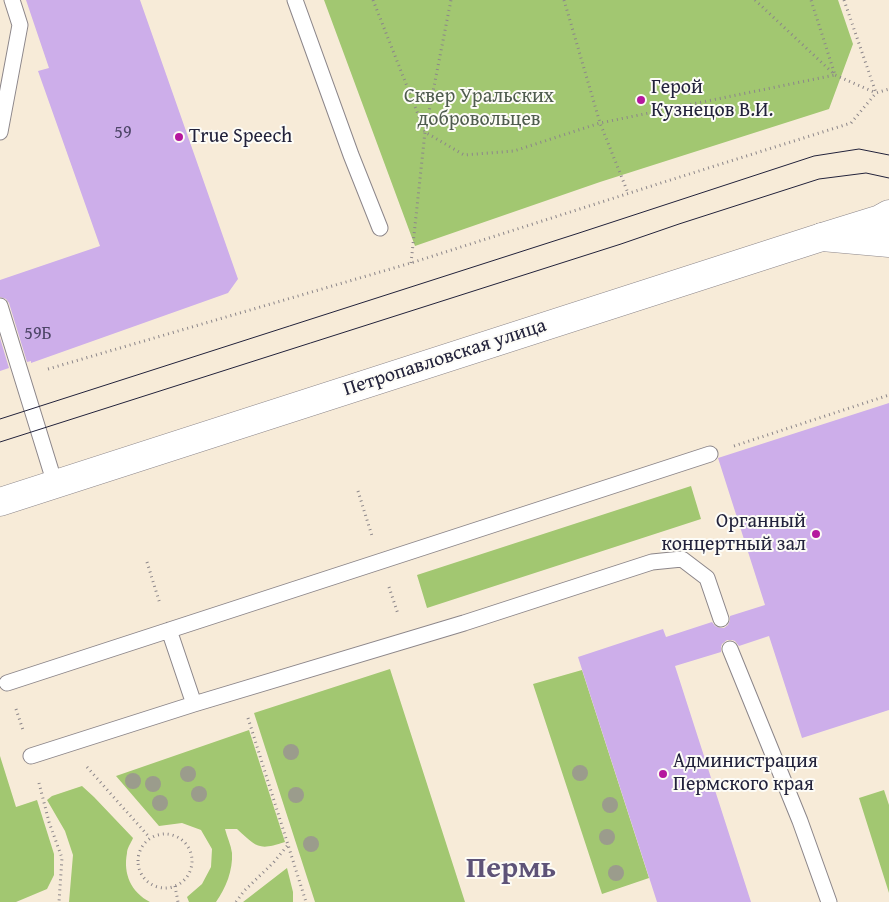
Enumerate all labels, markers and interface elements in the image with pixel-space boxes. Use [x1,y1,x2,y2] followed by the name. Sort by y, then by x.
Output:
[651,76,773,123] place label: Герой Кузнецов В.И.
[404,85,554,132] park label: Сквер Уральских добровольцев
[635,94,647,106] marker: Герой Кузнецов В.И.
[114,122,132,144] house number: 59
[189,125,292,149] place label: True Speech
[173,131,185,143] marker: True Speech
[341,314,549,402] street label: Петропавловская улица
[24,323,52,345] house number: 59Б
[661,510,806,557] place label: Органный концертный зал
[810,528,822,540] marker: Органный концертный зал
[673,750,818,797] place label: Администрация Пермского края
[657,768,669,780] marker: Администрация Пермского края
[466,851,556,887] district label: Пермь

